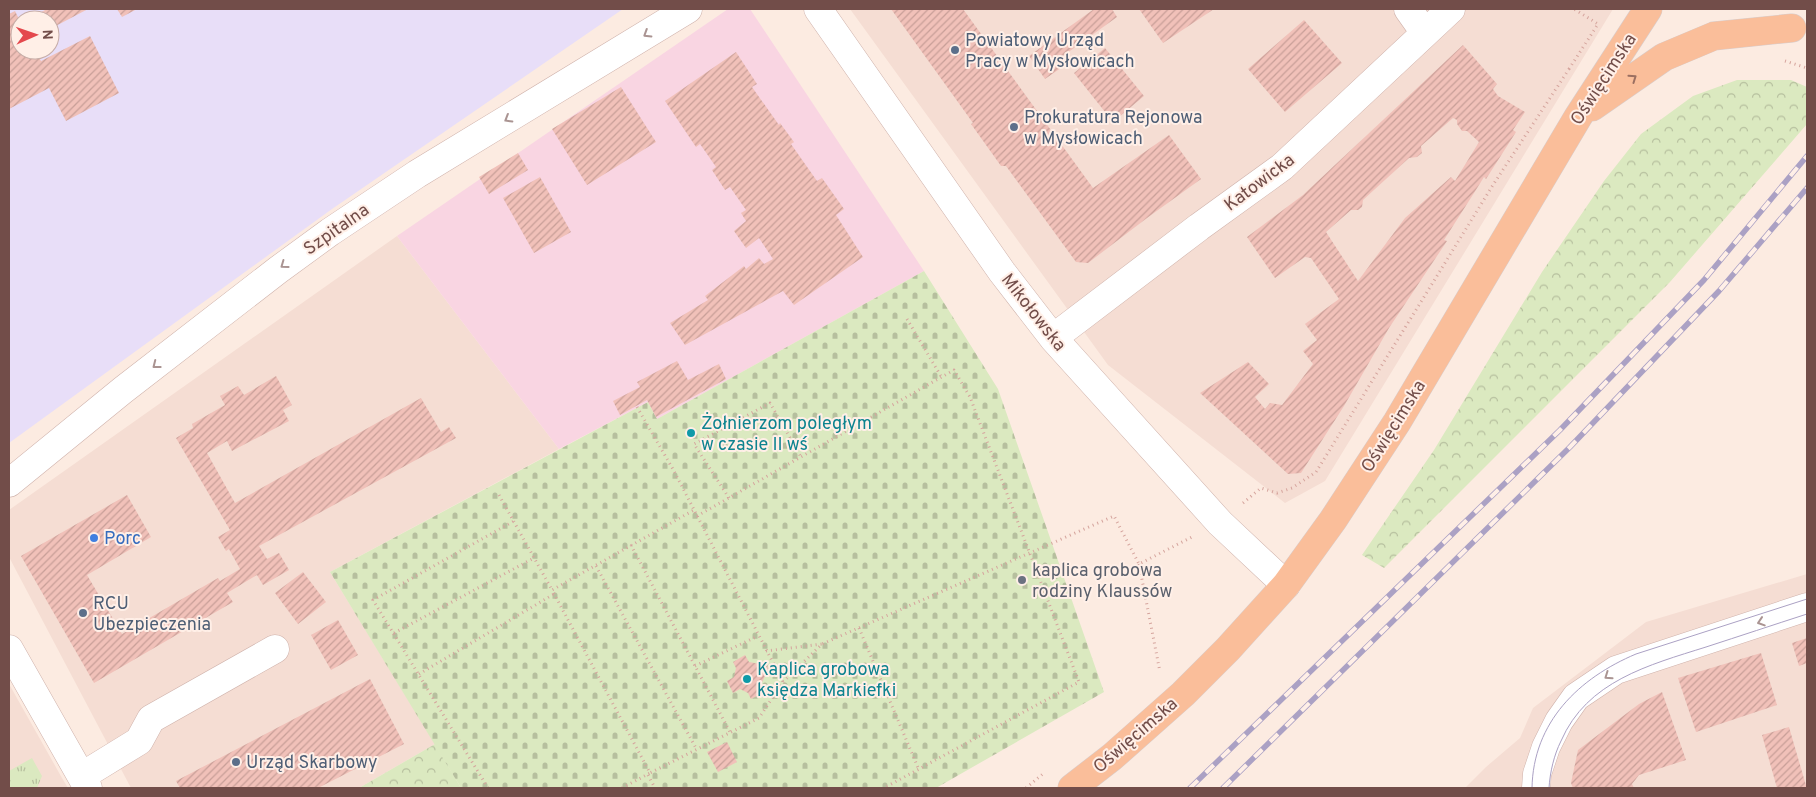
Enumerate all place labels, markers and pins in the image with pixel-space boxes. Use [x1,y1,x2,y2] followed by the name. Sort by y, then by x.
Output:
[965,30,1135,74] place label: Powiatowy Urząd Pracy w Mysłowicach
[949,44,961,56] marker: Powiatowy Urząd Pracy w Mysłowicach
[1024,107,1202,151] place label: Prokuratura Rejonowa w Mysłowicach
[1008,121,1020,133] marker: Prokuratura Rejonowa w Mysłowicach
[701,411,872,457] place label: Żołnierzom poległym w czasie II wś
[685,427,697,439] marker: Żołnierzom poległym w czasie II wś
[104,528,141,551] place label: Porc
[88,532,100,544] marker: Porc
[1032,560,1172,604] place label: kaplica grobowa rodziny Klaussów
[1016,574,1028,586] marker: kaplica grobowa rodziny Klaussów
[93,593,211,637] place label: RCU Ubezpieczenia
[77,607,89,619] marker: RCU Ubezpieczenia
[757,659,896,703] place label: Kaplica grobowa księdza Markiefki
[741,673,753,685] marker: Kaplica grobowa księdza Markiefki
[246,752,378,775] place label: Urząd Skarbowy
[230,756,242,768] marker: Urząd Skarbowy

